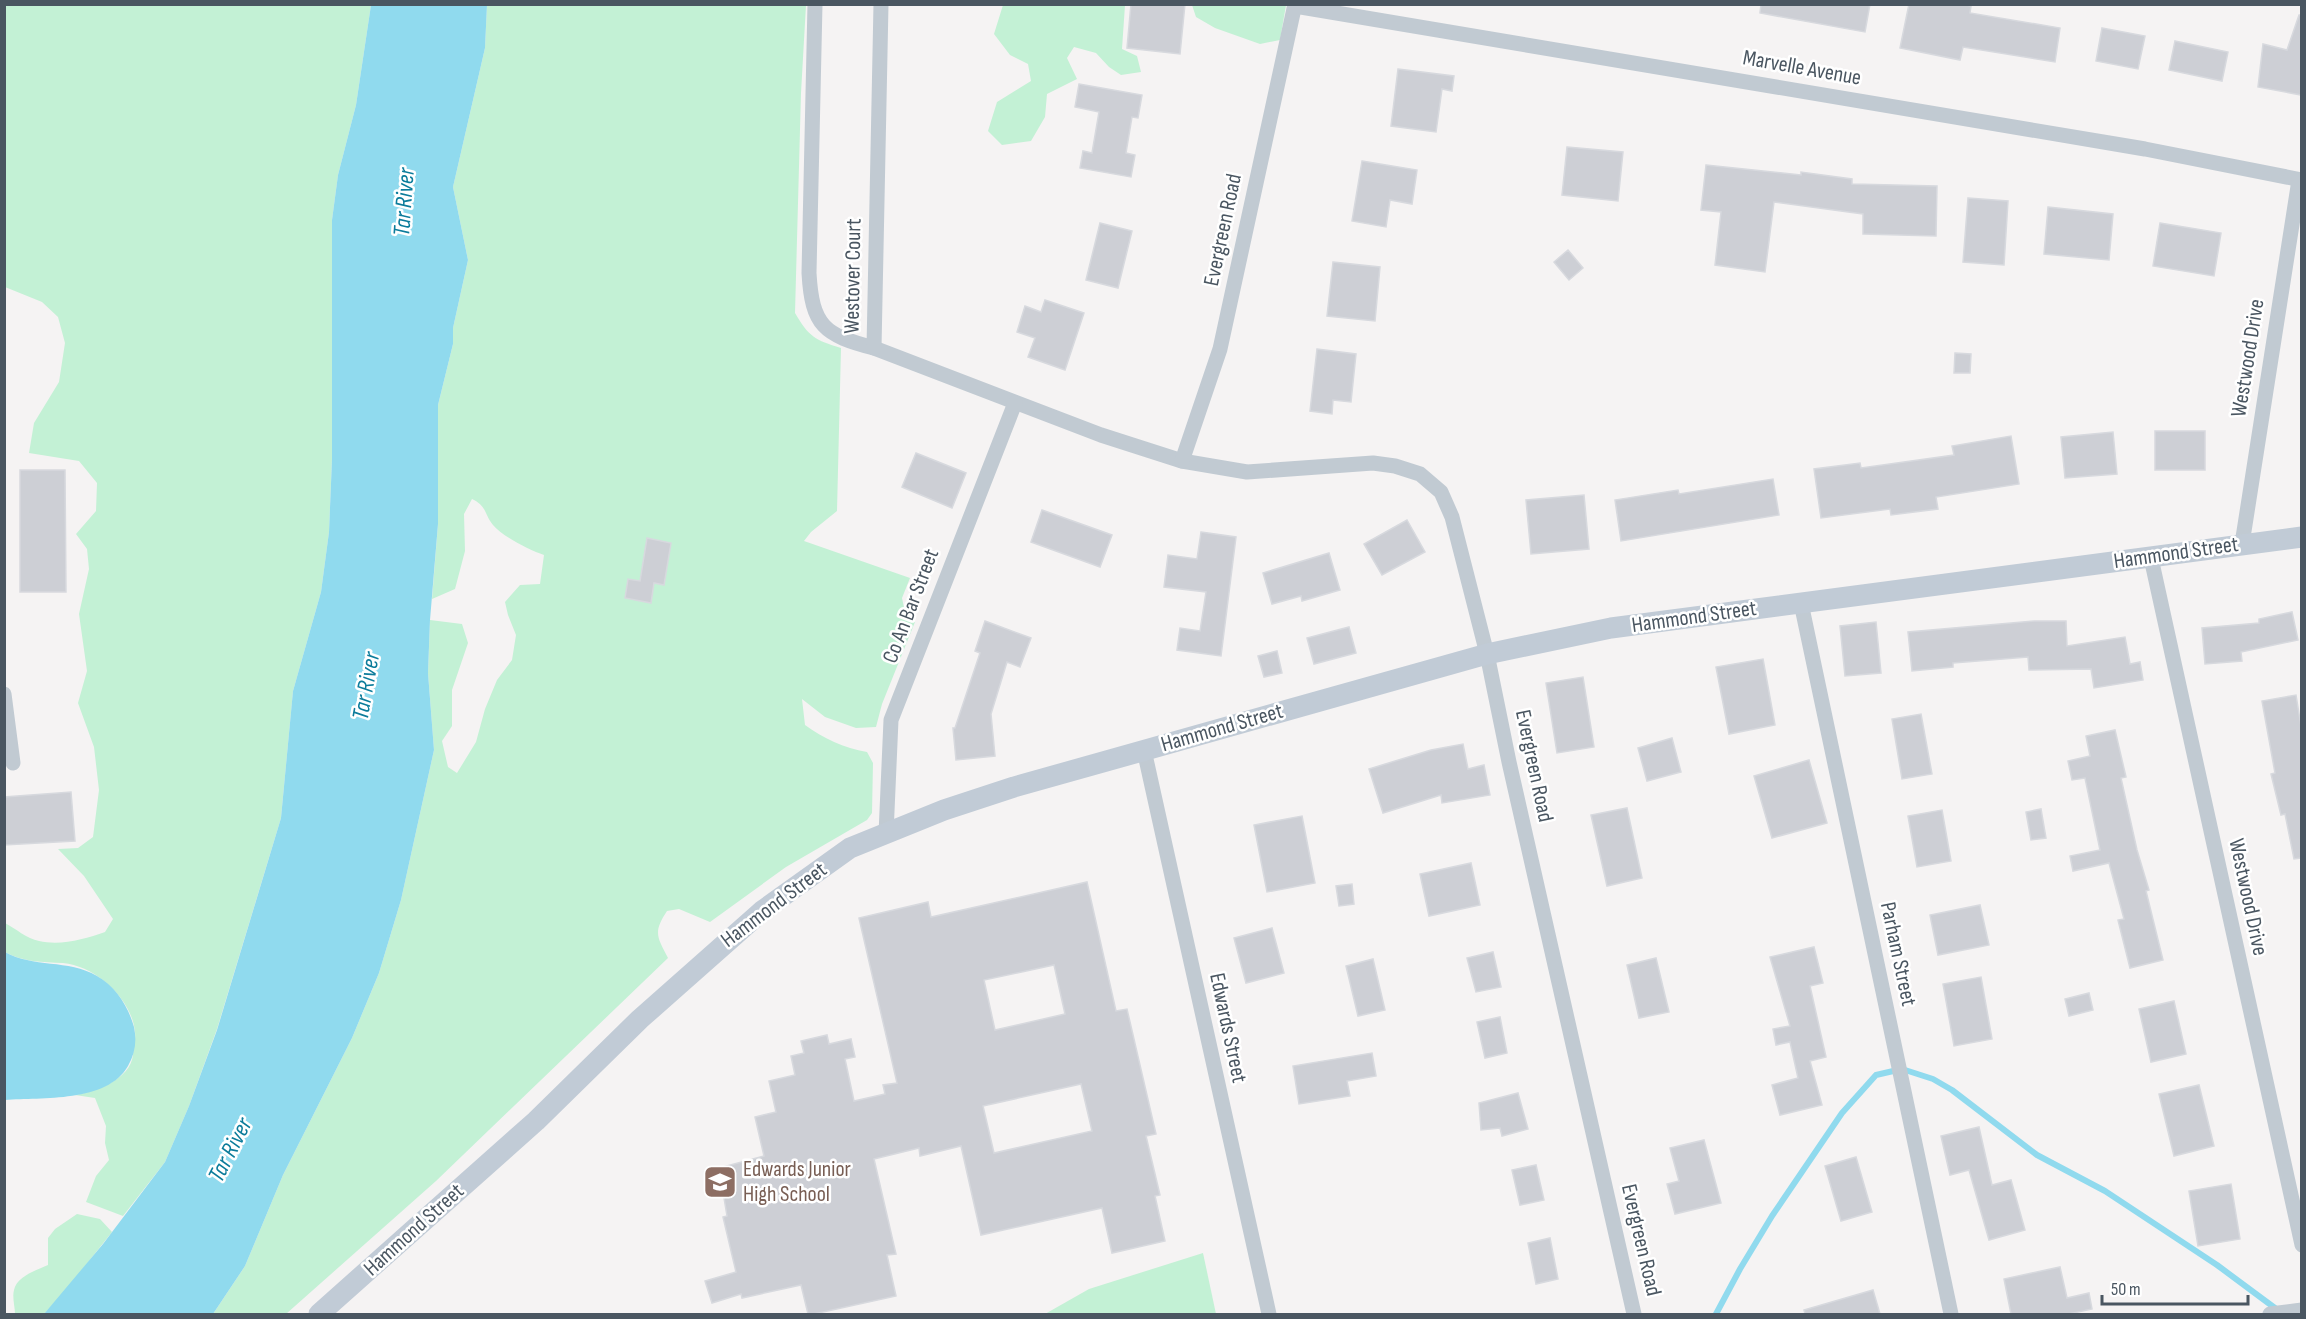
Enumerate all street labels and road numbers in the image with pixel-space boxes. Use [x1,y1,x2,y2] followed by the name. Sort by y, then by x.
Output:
[1741,44,1863,92] street label: Marvelle Avenue
[1198,171,1248,289] street label: Evergreen Road
[838,218,868,334] street label: Westover Court
[2225,297,2271,419] street label: Westwood Drive
[2112,531,2240,575] street label: Hammond Street
[877,545,945,667] street label: Co An Bar Street
[1630,595,1758,639] street label: Hammond Street
[1158,698,1286,758] street label: Hammond Street
[1509,707,1559,825] street label: Evergreen Road
[2222,836,2274,958] street label: Westwood Drive
[716,856,832,954] street label: Hammond Street
[1874,899,1922,1009] street label: Parham Street
[1203,971,1253,1086] street label: Edwards Street
[358,1178,470,1282] street label: Hammond Street
[1615,1181,1667,1299] street label: Evergreen Road

